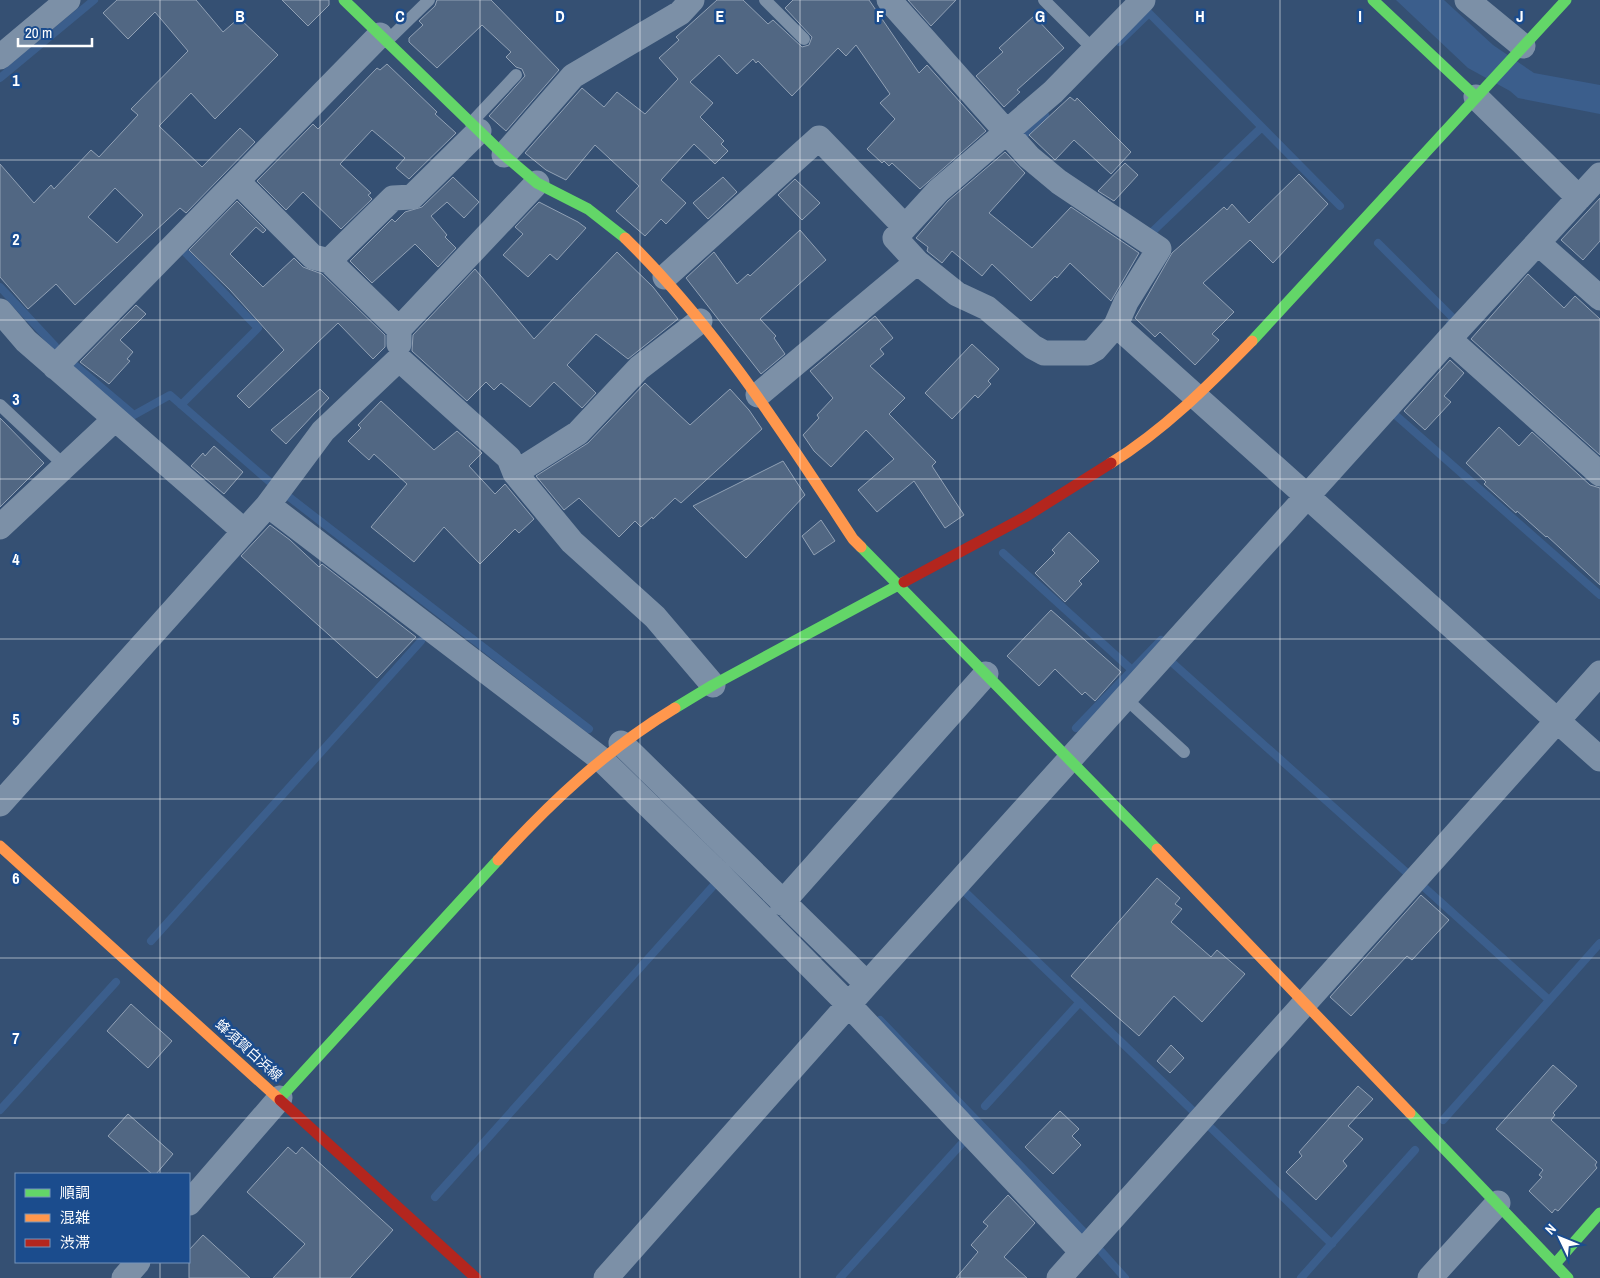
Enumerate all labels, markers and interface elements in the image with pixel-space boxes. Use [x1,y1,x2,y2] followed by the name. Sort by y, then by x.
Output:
[235,5,245,27] text: B
[395,5,405,27] text: C
[555,5,565,27] text: D
[716,5,725,27] text: E
[876,5,884,27] text: F
[1035,5,1045,27] text: G
[1195,5,1205,27] text: H
[1358,5,1362,27] text: I
[1516,5,1524,27] text: J
[18,15,91,47] scale bar
[25,22,52,43] text: 20 m
[12,69,20,91] text: 1
[12,228,20,250] text: 2
[12,388,20,410] text: 3
[12,548,20,570] text: 4
[12,708,20,730] text: 5
[12,867,20,889] text: 6
[212,1015,286,1085] street label: 蜂須賀白浜線
[12,1027,20,1049] text: 7
[15,1173,190,1263] legend
[60,1182,90,1203] text: 順調
[60,1207,90,1228] text: 混雑
[1535,1213,1585,1263] north arrow
[1541,1220,1560,1238] text: N
[60,1232,90,1253] text: 渋滞

